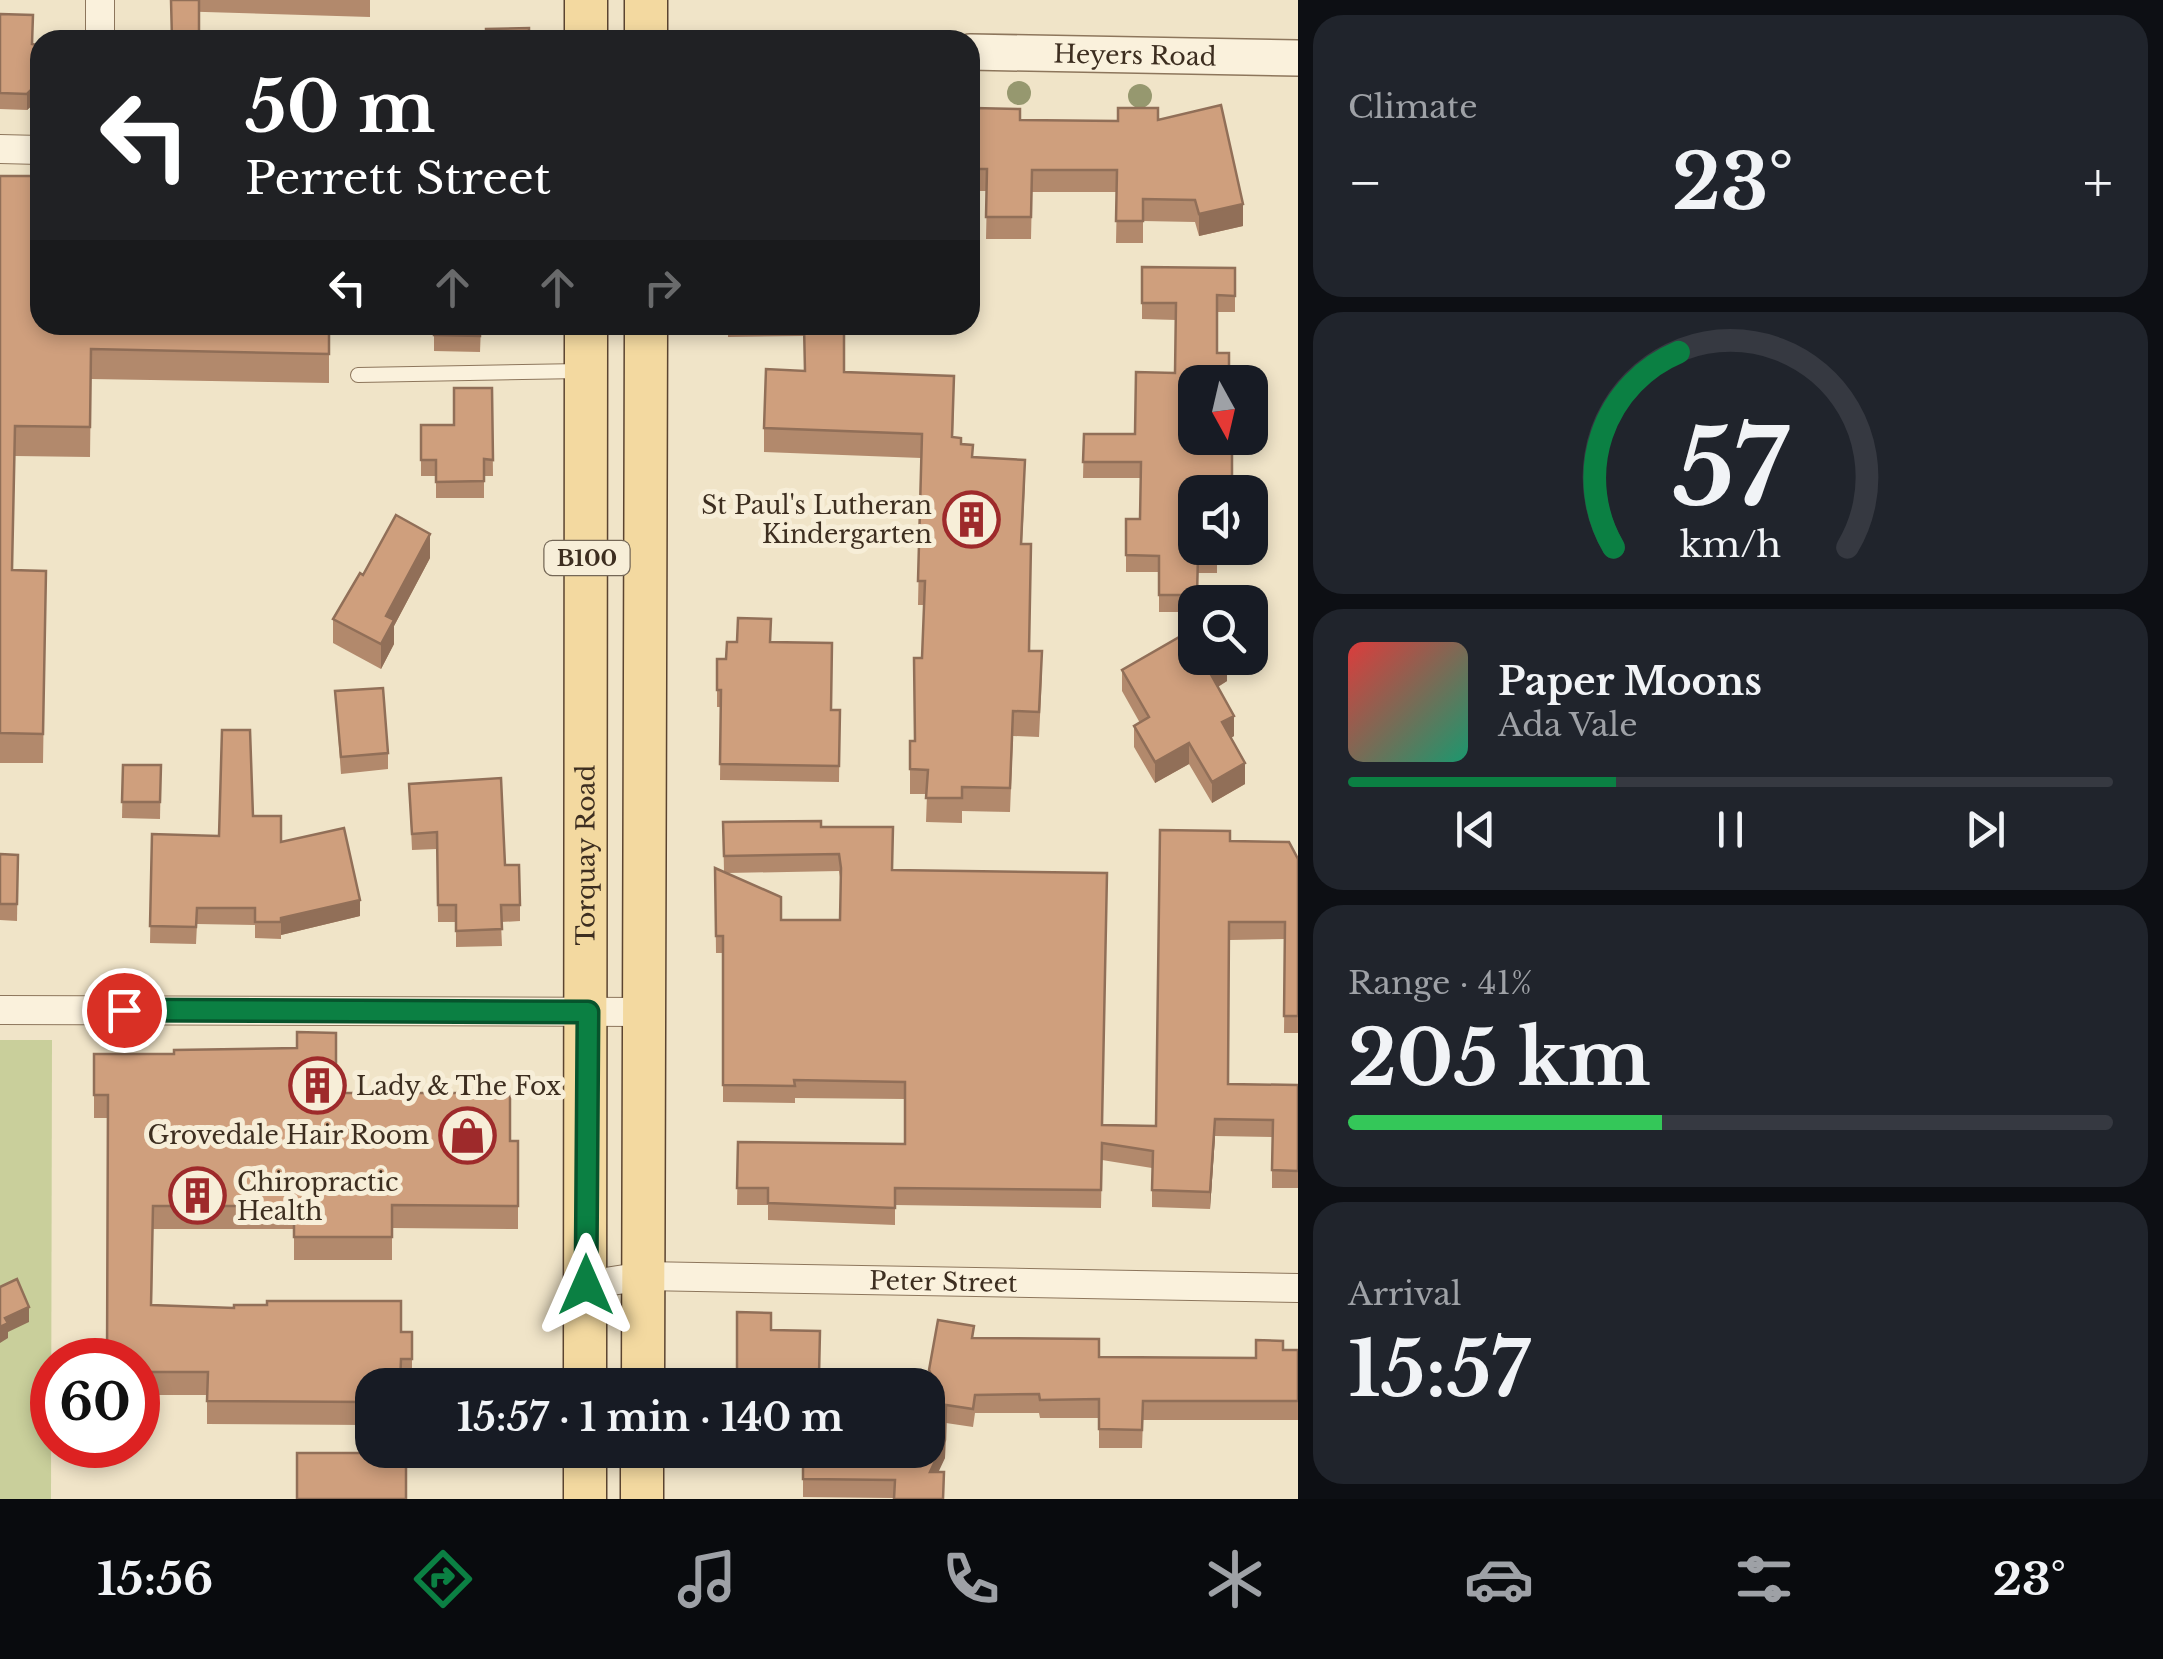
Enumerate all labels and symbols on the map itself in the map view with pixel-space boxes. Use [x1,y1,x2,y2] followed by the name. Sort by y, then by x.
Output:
[1053,39,1217,73] street label: Heyers Road
[1178,365,1268,455] north arrow
[941,489,1001,549] building icon: St Paul's Lutheran Kindergarten
[701,490,932,550] place label: St Paul's Lutheran Kindergarten
[544,541,630,575] road number: B100
[570,764,602,945] street label: Torquay Road
[82,968,167,1053] pin
[287,1056,347,1116] building icon: Lady & The Fox
[356,1071,561,1102] place label: Lady & The Fox
[438,1105,498,1165] shop icon: Grovedale Hair Room
[147,1120,429,1151] place label: Grovedale Hair Room
[168,1166,228,1226] building icon: Chiropractic Health
[237,1167,398,1227] place label: Chiropractic Health
[534,1233,638,1337] position arrow
[869,1265,1018,1299] street label: Peter Street
[30,1338,160,1468] speed limit sign: 60

